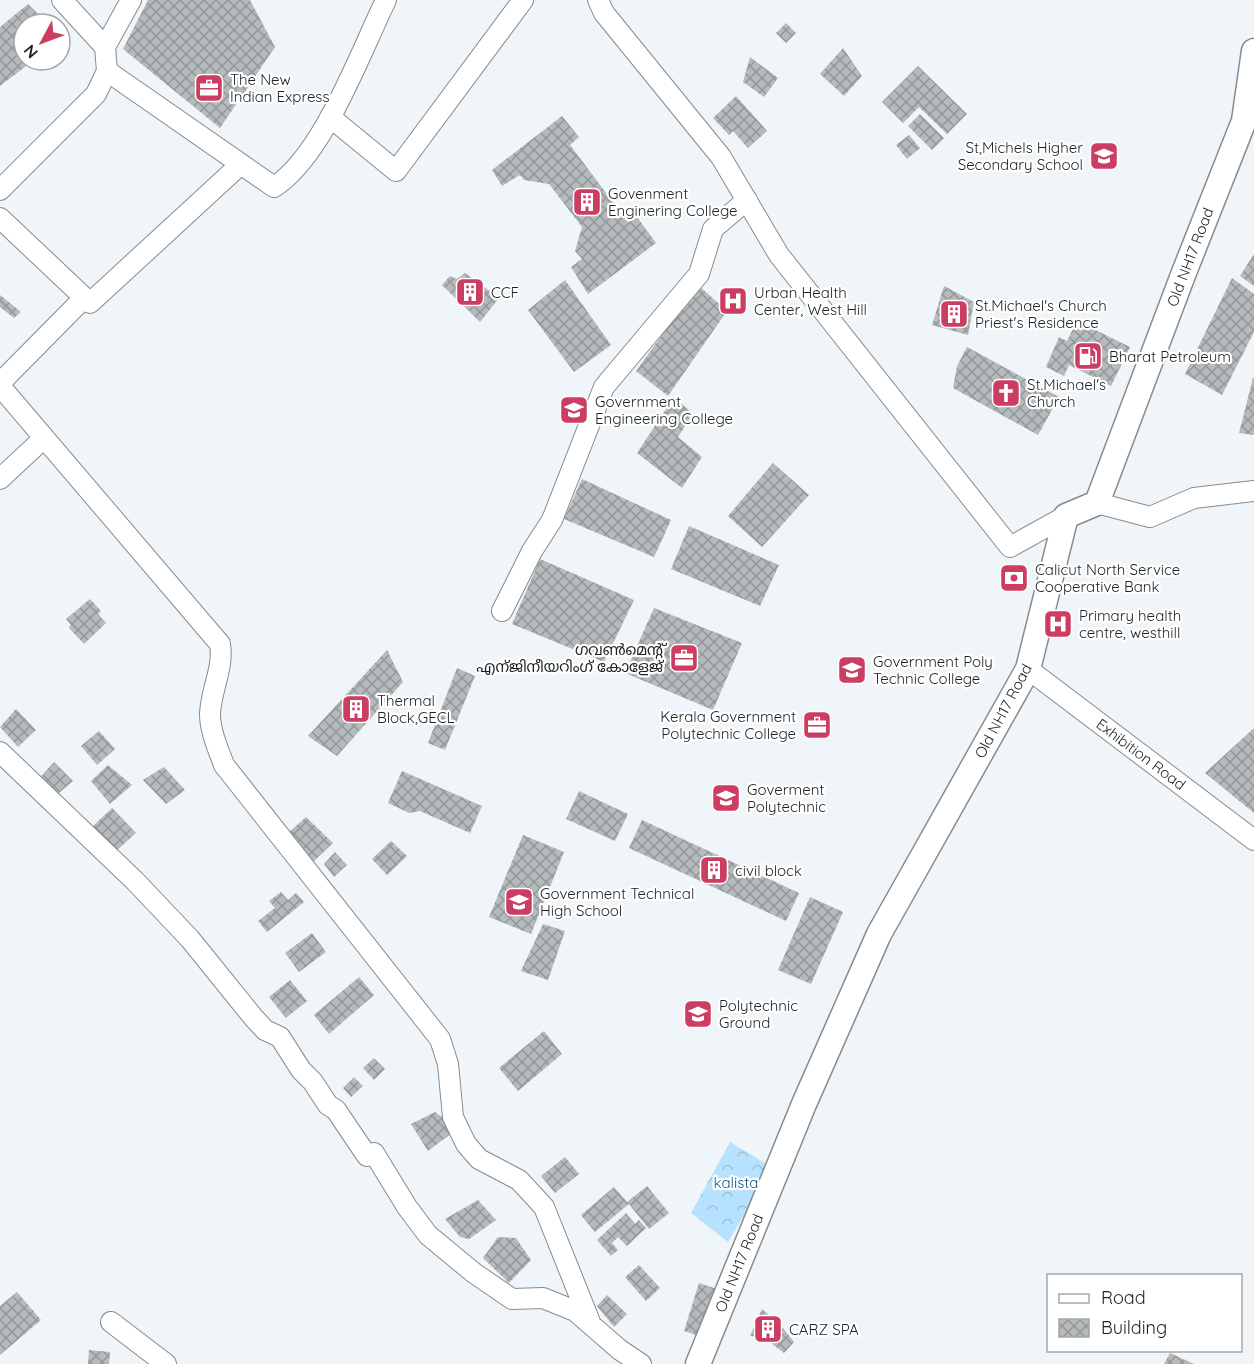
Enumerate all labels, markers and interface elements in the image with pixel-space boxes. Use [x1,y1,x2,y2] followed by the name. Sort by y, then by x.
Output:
[12,12,72,72] north arrow
[19,41,42,63] text: N
[230,70,329,106] place label: The New Indian Express
[193,72,225,104] office icon: The New Indian Express
[958,138,1083,174] place label: St,Michels Higher Secondary School
[1088,140,1120,172] school or university icon: St,Michels Higher Secondary School
[608,184,738,220] place label: Govenment Enginering College
[571,186,603,218] building icon: Govenment Enginering College
[1162,205,1218,309] street label: Old NH17 Road
[454,276,486,308] building icon: CCF
[491,283,519,302] place label: CCF
[754,283,867,319] place label: Urban Health Center, West Hill
[717,285,749,317] hospital icon: Urban Health Center, West Hill
[975,296,1107,332] place label: St.Michael's Church Priest's Residence
[938,298,970,330] building icon: St.Michael's Church Priest's Residence
[1072,340,1104,372] fuel station icon: Bharat Petroleum
[1109,347,1231,366] place label: Bharat Petroleum
[1027,375,1106,411] place label: St.Michael's Church
[990,377,1022,409] church icon: St.Michael's Church
[595,392,733,428] place label: Government Engineering College
[558,394,590,426] school or university icon: Government Engineering College
[1035,560,1180,596] place label: Calicut North Service Cooperative Bank
[998,562,1030,594] bank icon: Calicut North Service Cooperative Bank
[1079,606,1181,642] place label: Primary health centre, westhill
[1042,608,1074,640] hospital icon: Primary health centre, westhill
[476,640,668,676] place label: ഗവൺമെന്റ് എന്ജിനീയറിംഗ് കോളേജ്
[668,642,700,674] office icon: ഗവൺമെന്റ് എന്ജിനീയറിംഗ് കോളേജ്
[873,652,993,688] place label: Government Poly Technic College
[836,654,868,686] school or university icon: Government Poly Technic College
[970,661,1036,761] street label: Old NH17 Road
[377,691,455,727] place label: Thermal Block,GECL
[340,693,372,725] building icon: Thermal Block,GECL
[660,707,796,743] place label: Kerala Government Polytechnic College
[801,709,833,741] office icon: Kerala Government Polytechnic College
[1092,714,1190,794] street label: Exhibition Road
[747,780,826,816] place label: Goverment Polytechnic
[710,782,742,814] school or university icon: Goverment Polytechnic
[698,854,730,886] building icon: civil block
[735,861,802,880] place label: civil block
[540,884,694,920] place label: Government Technical High School
[503,886,535,918] school or university icon: Government Technical High School
[719,996,798,1032] place label: Polytechnic Ground
[682,998,714,1030] school or university icon: Polytechnic Ground
[714,1173,758,1192] park label: kalista
[711,1211,767,1315] street label: Old NH17 Road
[1047,1274,1242,1352] legend
[1101,1286,1146,1309] text: Road
[752,1313,784,1345] building icon: CARZ SPA
[1101,1316,1167,1339] text: Building
[789,1320,859,1339] place label: CARZ SPA

